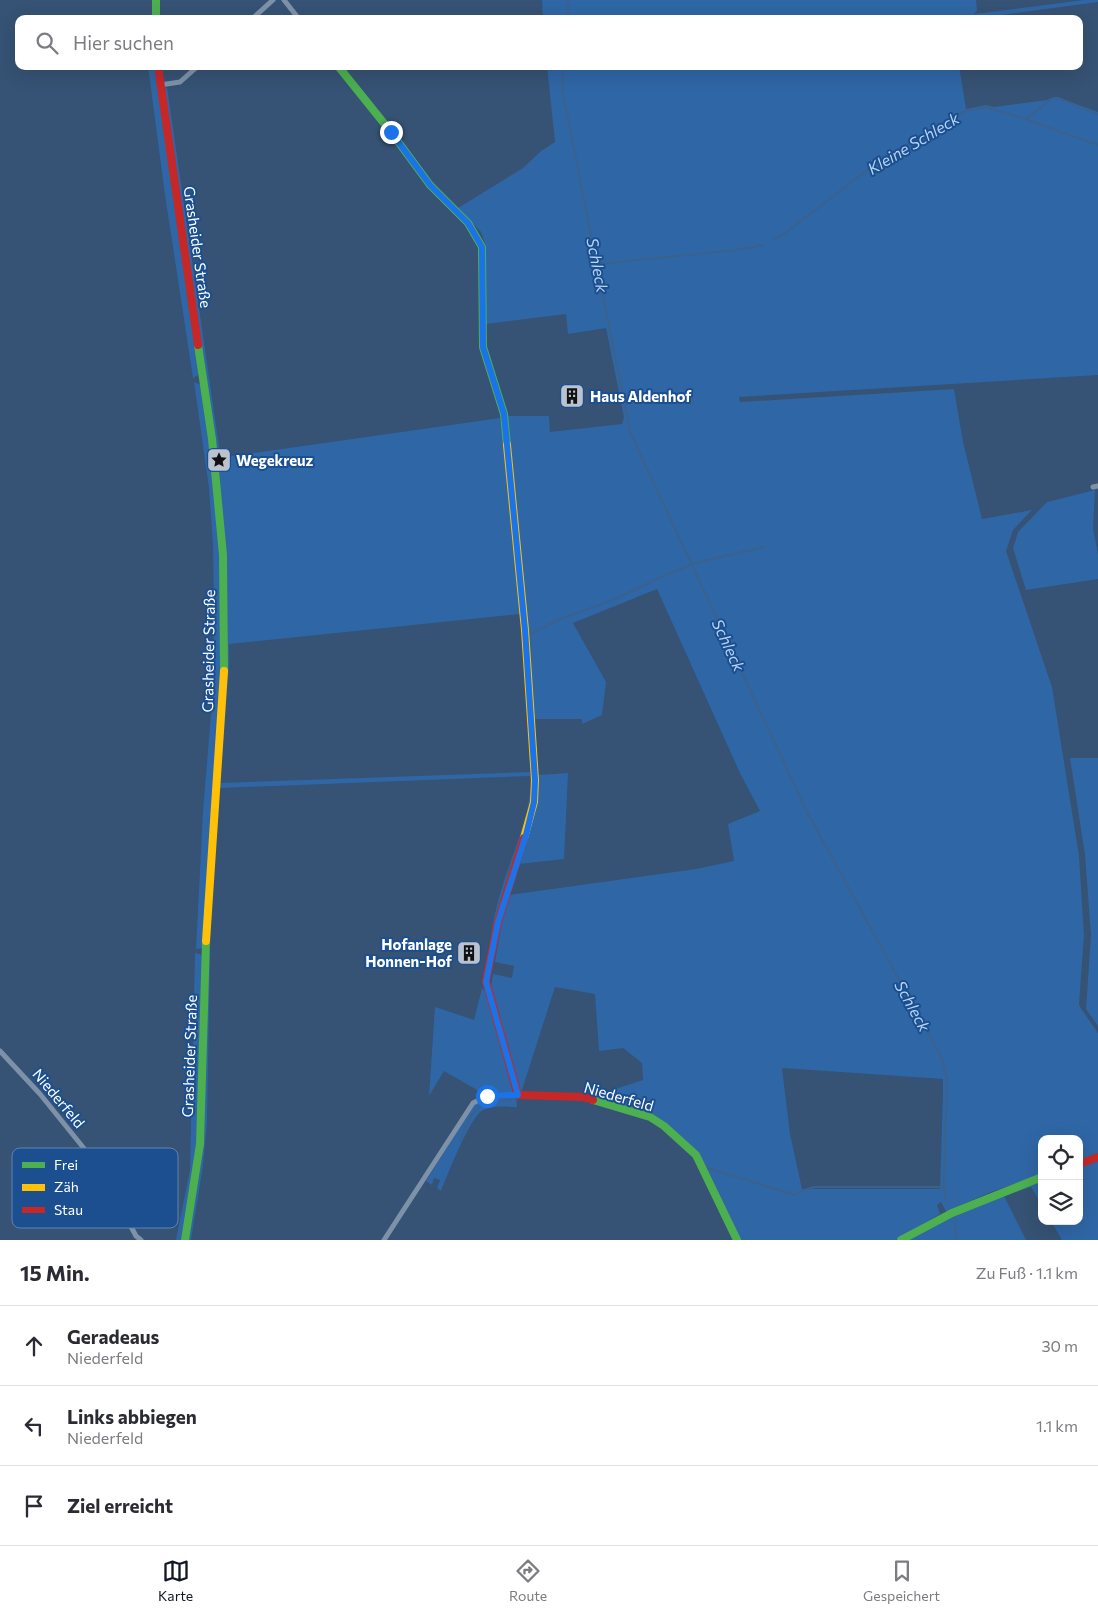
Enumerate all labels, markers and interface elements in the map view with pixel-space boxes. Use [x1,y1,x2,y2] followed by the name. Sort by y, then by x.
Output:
[15,15,1083,70] search box
[33,29,61,57] icon: search
[73,31,174,54] text: Hier suchen
[864,108,963,178] water label: Kleine Schleck
[380,121,403,144] route end
[181,185,215,309] street label: Grasheider Straße
[583,236,613,294] water label: Schleck
[559,383,585,409] building icon: Haus Aldenhof
[590,387,692,405] place label: Haus Aldenhof
[206,447,232,473] place icon: Wegekreuz
[236,451,314,469] place label: Wegekreuz
[198,589,218,713] street label: Grasheider Straße
[709,616,749,674] water label: Schleck
[365,935,453,970] place label: Hofanlage Honnen-Hof
[456,940,482,966] building icon: Hofanlage Honnen-Hof
[891,977,935,1035] water label: Schleck
[178,994,200,1118] street label: Grasheider Straße
[29,1065,89,1131] street label: Niederfeld
[582,1077,656,1115] street label: Niederfeld
[476,1085,499,1108] route start
[1038,1135,1083,1225] map controls
[1038,1135,1083,1180] button: locate
[12,1148,178,1228] legend
[54,1156,78,1173] text: Frei
[54,1178,79,1195] text: Zäh
[1038,1180,1083,1225] button: layers
[54,1201,83,1218] text: Stau
[20,1260,90,1285] text: 15 Min.
[976,1263,1078,1282] text: Zu Fuß · 1.1 km
[67,1325,159,1348] text: Geradeaus
[20,1332,48,1360] icon: ahead
[1041,1336,1078,1355] text: 30 m
[67,1348,143,1367] text: Niederfeld
[67,1405,197,1428] text: Links abbiegen
[20,1412,48,1440] icon: left
[1036,1416,1078,1435] text: 1.1 km
[67,1428,143,1447] text: Niederfeld
[20,1492,48,1520] icon: arrive
[67,1494,173,1517] text: Ziel erreicht
[158,1557,193,1604] tab: Karte
[509,1557,547,1604] tab: Route
[863,1557,940,1604] tab: Gespeichert

